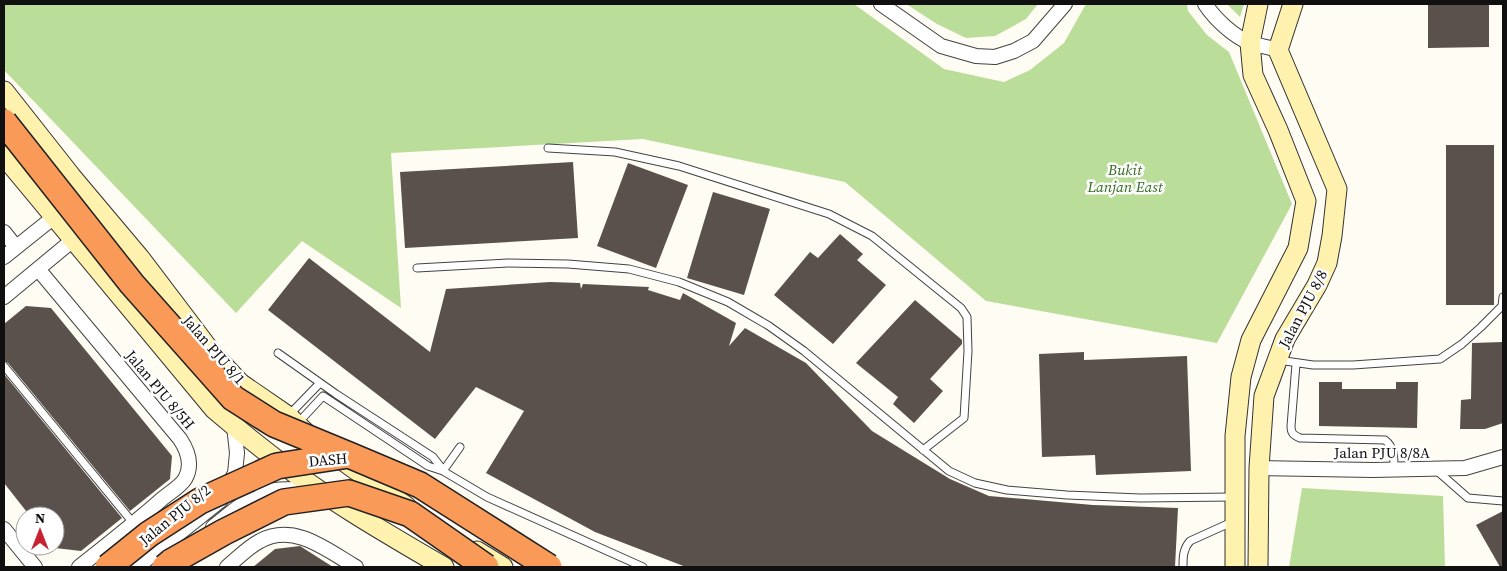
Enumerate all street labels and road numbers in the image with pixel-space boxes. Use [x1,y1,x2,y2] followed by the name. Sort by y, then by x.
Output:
[1273,266,1332,353] street label: Jalan PJU 8/8
[178,310,251,389] street label: Jalan PJU 8/1
[120,345,200,434] street label: Jalan PJU 8/5H
[1333,442,1430,463] street label: Jalan PJU 8/8A
[308,447,349,472] street label: DASH
[134,479,215,550] street label: Jalan PJU 8/2

